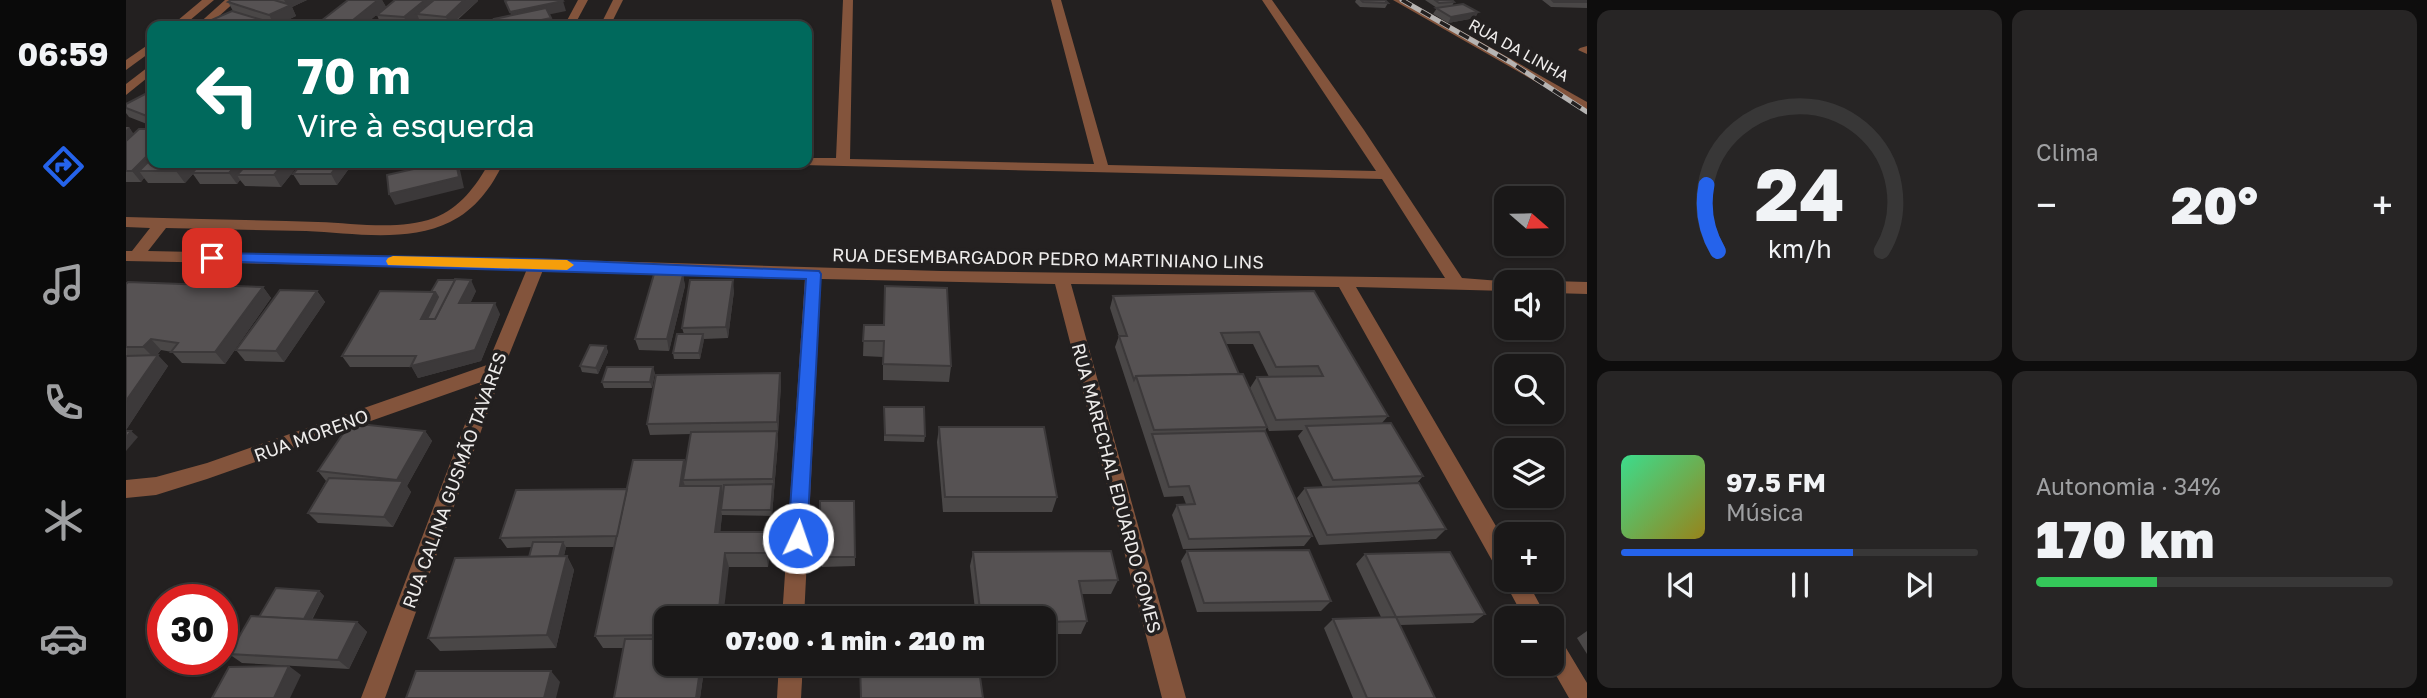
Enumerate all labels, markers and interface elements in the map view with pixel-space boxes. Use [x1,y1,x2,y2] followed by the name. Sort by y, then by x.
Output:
[1465,14,1573,86] street label: RUA DA LINHA
[17,35,109,73] text: 06:59
[297,46,411,105] text: 70 m
[182,49,273,140] icon: left
[297,106,535,144] text: Vire à esquerda
[2036,138,2099,166] text: Clima
[39,142,88,191] icon: directions
[1755,151,1844,238] text: 24
[2171,173,2258,235] text: 20°
[2036,182,2057,227] text: −
[2372,182,2393,227] text: +
[1494,186,1564,256] north arrow
[1494,186,1564,676] map controls
[182,228,242,288] pin
[1768,233,1831,264] text: km/h
[193,239,231,277] icon: arrive
[832,243,1264,273] street label: RUA DESEMBARGADOR PEDRO MARTINIANO LINS
[39,260,88,309] icon: music
[1494,270,1564,340] button: sound
[1068,340,1166,636] street label: RUA MARECHAL EDUARDO GOMES
[397,349,511,611] street label: RUA CALINA GUSMÃO TAVARES
[1494,354,1564,424] button: search
[39,378,88,427] icon: phone
[251,404,371,466] street label: RUA MORENO
[1494,438,1564,508] button: layers
[1726,467,1826,498] text: 97.5 FM
[2036,472,2221,500] text: Autonomia · 34%
[39,496,88,545] icon: climate
[1726,498,1804,526] text: Música
[761,501,835,575] position arrow
[2036,507,2215,569] text: 170 km
[1494,522,1564,592] button: +
[1662,566,1700,604] icon: previous
[1781,566,1819,604] icon: pause
[1900,566,1938,604] icon: next
[147,584,238,675] speed limit sign: 30
[1494,606,1564,676] button: −
[39,614,88,663] icon: car
[725,625,985,656] text: 07:00 · 1 min · 210 m

